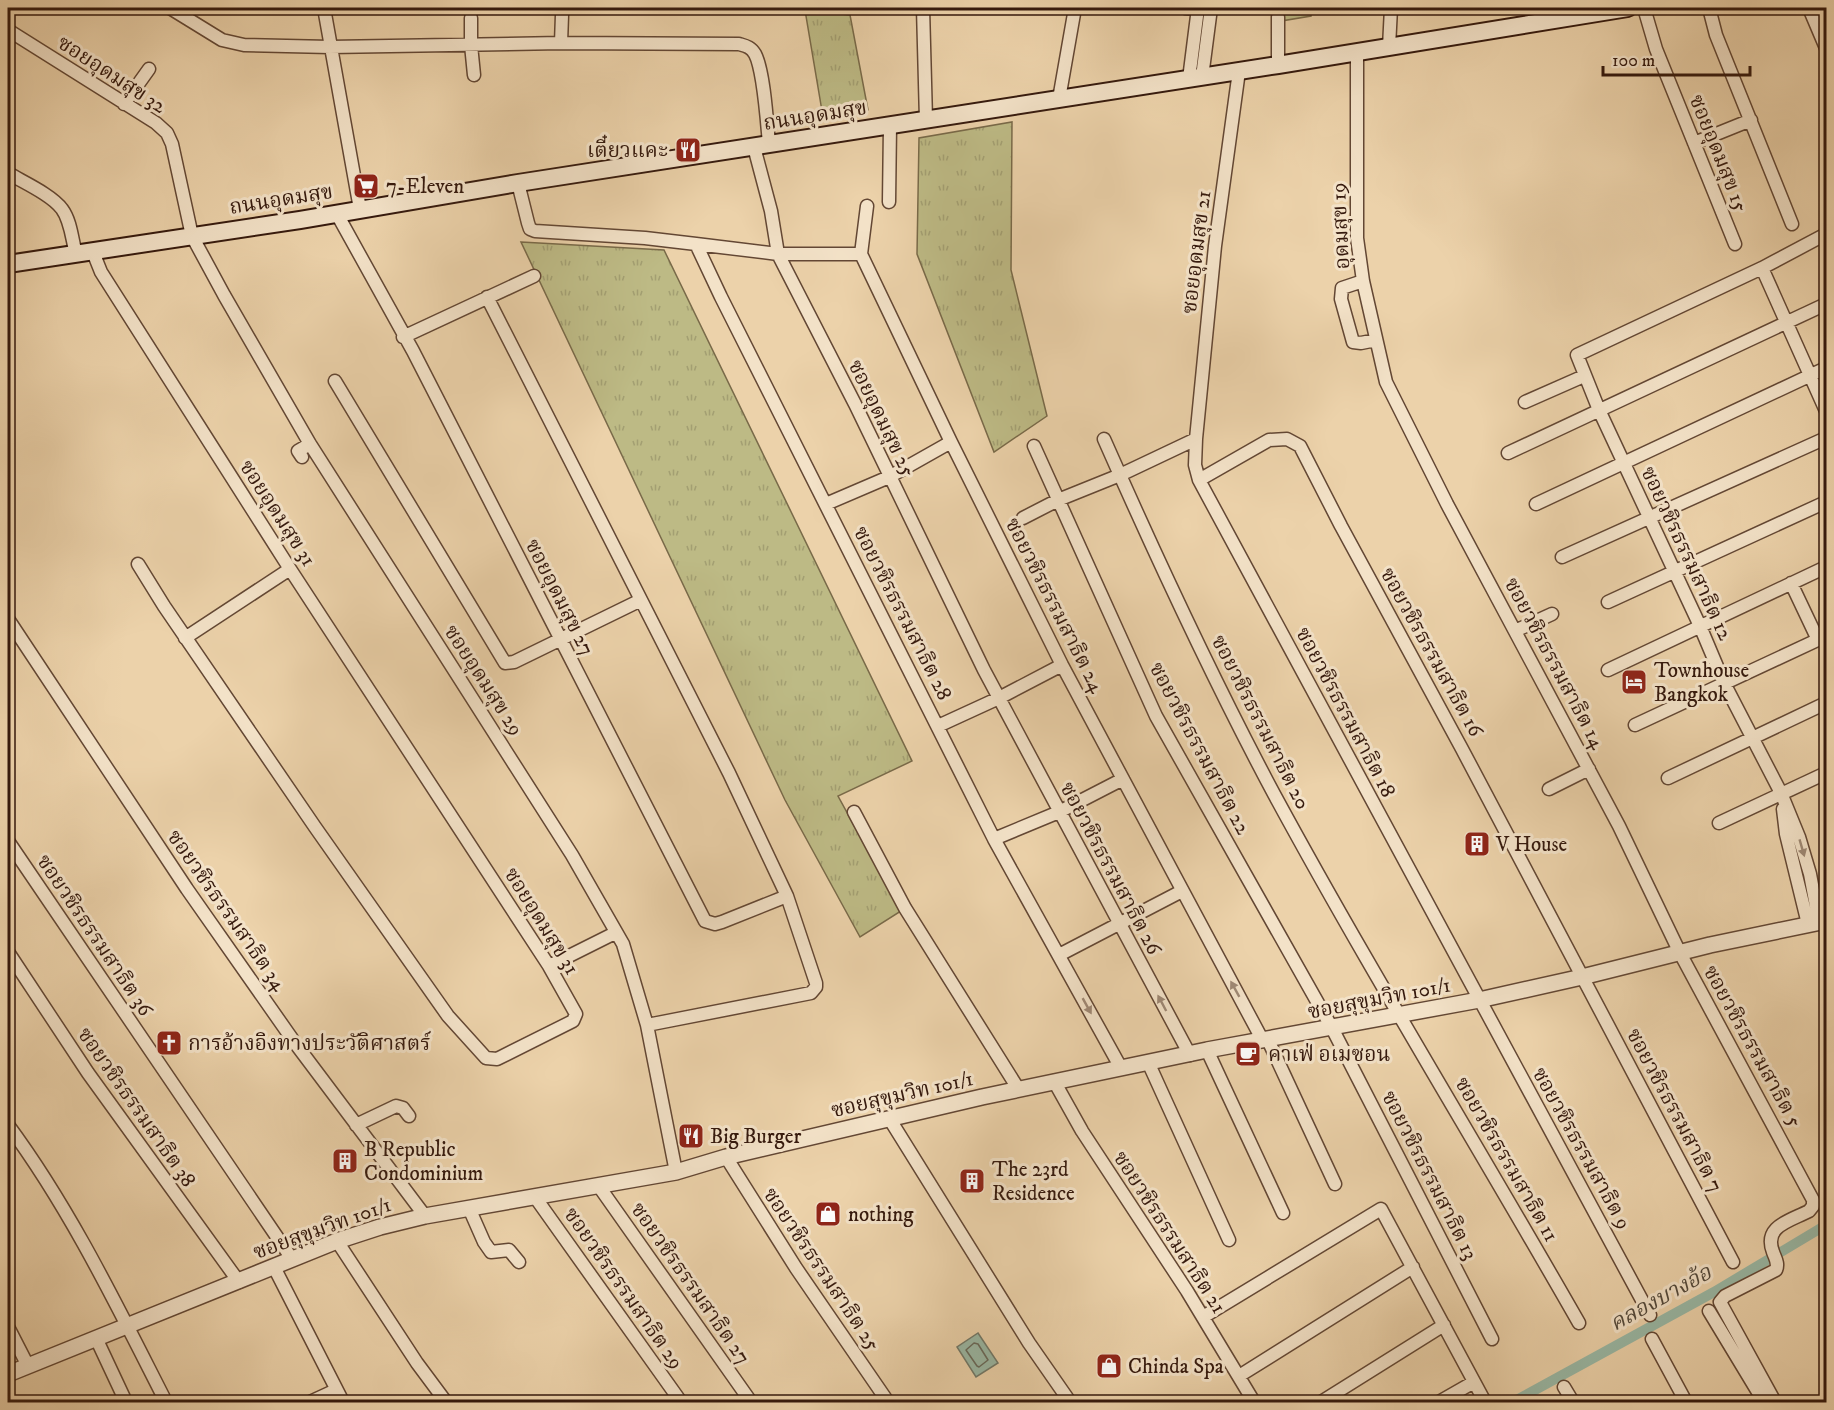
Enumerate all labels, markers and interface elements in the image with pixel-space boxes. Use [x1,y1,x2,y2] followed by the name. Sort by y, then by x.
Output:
[52,30,171,120] street label: ซอยอุดมสุข 32
[1603,39,1750,77] scale bar
[1612,50,1655,72] text: 100 m
[1683,91,1753,216] street label: ซอยอุดมสุข 15
[761,95,869,137] street label: ถนนอุดมสุข
[587,134,668,164] place label: เตี๋ยวแคะ
[673,135,703,165] restaurant icon: เตี๋ยวแคะ
[351,171,381,201] supermarket icon: 7-Eleven
[386,174,464,200] place label: 7-Eleven
[227,179,335,221] street label: ถนนอุดมสุข
[1326,182,1356,270] street label: อุดมสุข 19
[1177,189,1217,315] street label: ซอยอุดมสุข 21
[842,356,921,481] street label: ซอยอุดมสุข 25
[233,455,321,572] street label: ซอยอุดมสุข 31
[1634,462,1738,645] street label: ซอยวชิรธรรมสาธิต 12
[999,514,1110,698] street label: ซอยวชิรธรรมสาธิต 24
[847,522,957,705] street label: ซอยวชิรธรรมสาธิต 28
[519,535,600,660] street label: ซอยอุดมสุข 27
[1374,563,1489,743] street label: ซอยวชิรธรรมสาธิต 16
[1498,573,1611,754] street label: ซอยวชิรธรรมสาธิต 14
[438,620,529,741] street label: ซอยอุดมสุข 29
[1289,623,1401,802] street label: ซอยวชิรธรรมสาธิต 18
[1205,631,1315,814] street label: ซอยวชิรธรรมสาธิต 20
[1143,658,1256,840] street label: ซอยวชิรธรรมสาธิต 22
[1654,658,1750,708] place label: Townhouse Bangkok
[1619,667,1649,697] hotel icon: Townhouse Bangkok
[1054,778,1167,960] street label: ซอยวชิรธรรมสาธิต 26
[161,825,292,997] street label: ซอยวชิรธรรมสาธิต 34
[1462,829,1492,859] building icon: V House
[1495,832,1567,858] place label: V House
[1798,839,1808,857] one-way arrow
[30,850,159,1022] street label: ซอยวชิรธรรมสาธิต 36
[498,863,584,980] street label: ซอยอุดมสุข 31
[1697,961,1807,1132] street label: ซอยวชิรธรรมสาธิต 5
[1306,972,1453,1026] street label: ซอยสุขุมวิท 101/1
[1230,981,1240,998] one-way arrow
[1157,995,1167,1012] one-way arrow
[1082,998,1092,1015] one-way arrow
[71,1023,201,1192] street label: ซอยวชิรธรรมสาธิต 38
[1620,1024,1728,1197] street label: ซอยวชิรธรรมสาธิต 7
[154,1028,184,1058] church icon: การอ้างอิงทางประวัติศาสตร์
[188,1030,432,1057] place label: การอ้างอิงทางประวัติศาสตร์
[1233,1039,1263,1069] cafe icon: คาเฟ่ อเมซอน
[1268,1042,1391,1068] place label: คาเฟ่ อเมซอน
[1526,1063,1636,1234] street label: ซอยวชิรธรรมสาธิต 9
[829,1066,976,1124] street label: ซอยสุขุมวิท 101/1
[1448,1072,1564,1247] street label: ซอยวชิรธรรมสาธิต 11
[1375,1087,1483,1264] street label: ซอยวชิรธรรมสาธิต 13
[676,1121,706,1151] restaurant icon: Big Burger
[710,1124,801,1150] place label: Big Burger
[364,1137,483,1187] place label: B Republic Condominium
[330,1146,360,1176] building icon: B Republic Condominium
[1107,1146,1231,1319] street label: ซอยวชิรธรรมสาธิต 21
[992,1157,1075,1207] place label: The 23rd Residence
[957,1166,987,1196] building icon: The 23rd Residence
[757,1183,885,1356] street label: ซอยวชิรธรรมสาธิต 25
[250,1192,395,1266] street label: ซอยสุขุมวิท 101/1
[625,1198,756,1370] street label: ซอยวชิรธรรมสาธิต 27
[813,1199,843,1229] shop icon: nothing
[848,1202,914,1228] place label: nothing
[558,1203,689,1374] street label: ซอยวชิรธรรมสาธิต 29
[1605,1259,1717,1337] water label: คลองบางอ้อ
[1094,1351,1124,1381] shop icon: Chinda Spa
[1128,1354,1224,1380] place label: Chinda Spa

